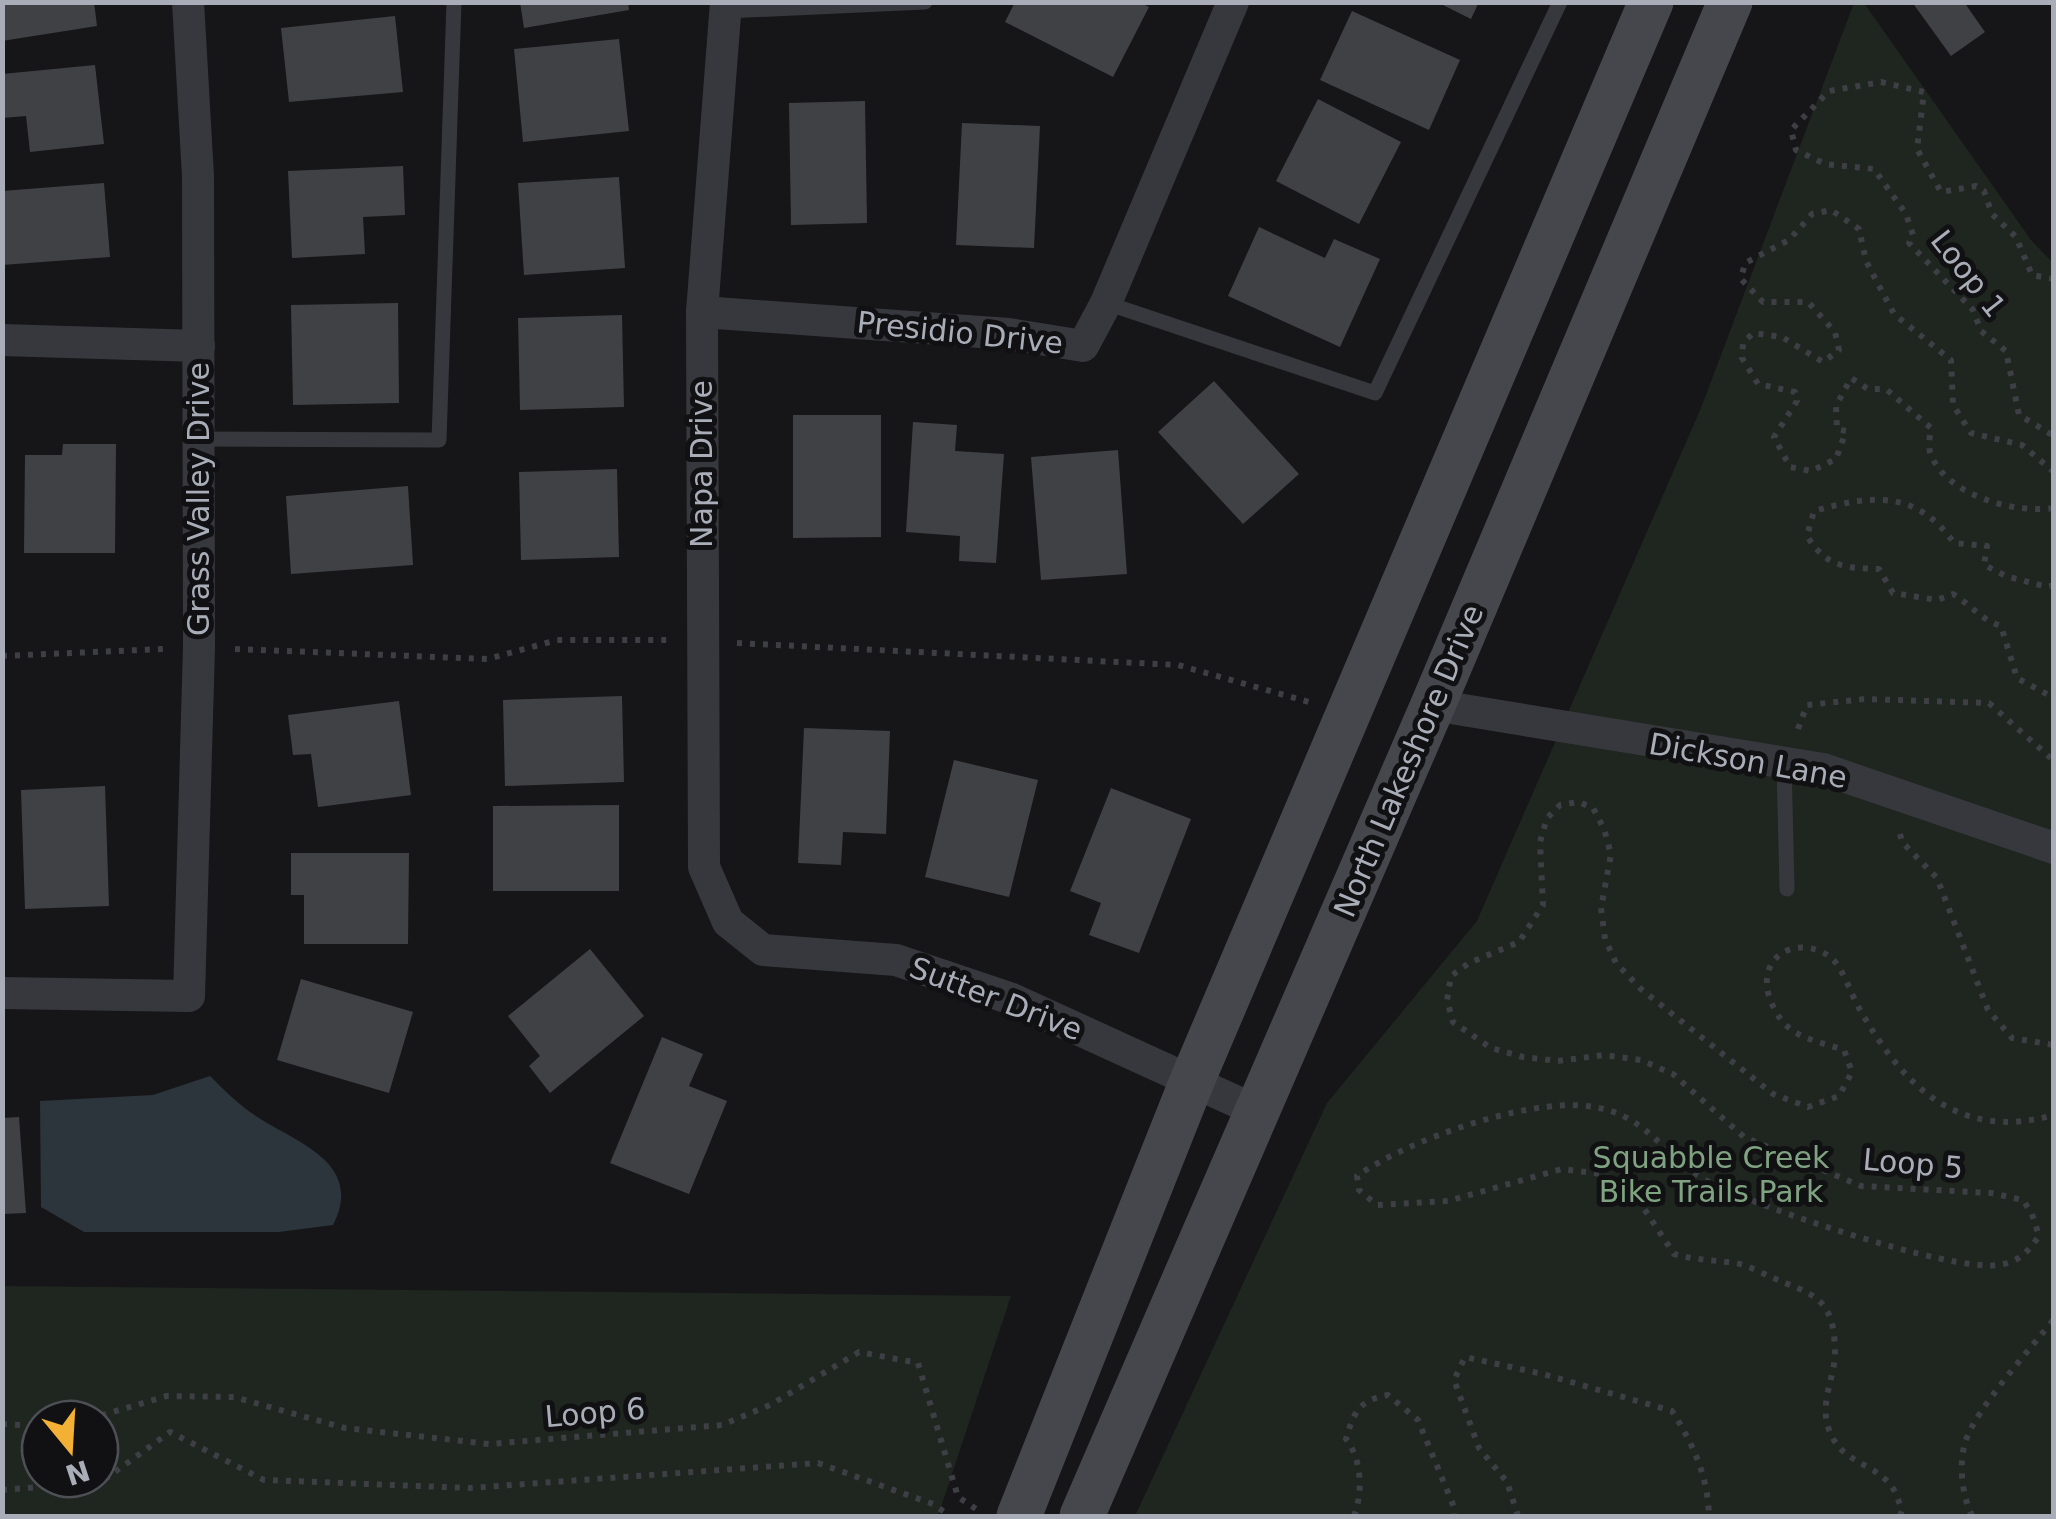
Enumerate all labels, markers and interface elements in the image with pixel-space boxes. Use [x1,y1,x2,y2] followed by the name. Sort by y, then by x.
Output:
[1924,223,2013,324] street label: Loop 1
[855,304,1065,361] street label: Presidio Drive
[181,362,216,636] street label: Grass Valley Drive
[684,380,719,548] street label: Napa Drive
[1327,599,1490,922] street label: North Lakeshore Drive
[1646,726,1850,795] street label: Dickson Lane
[905,950,1087,1047] street label: Sutter Drive
[1593,1140,1830,1209] park label: Squabble Creek Bike Trails Park
[1861,1142,1965,1185] street label: Loop 5
[543,1391,647,1434] street label: Loop 6
[20,1399,120,1499] north arrow
[61,1453,94,1492] text: N

